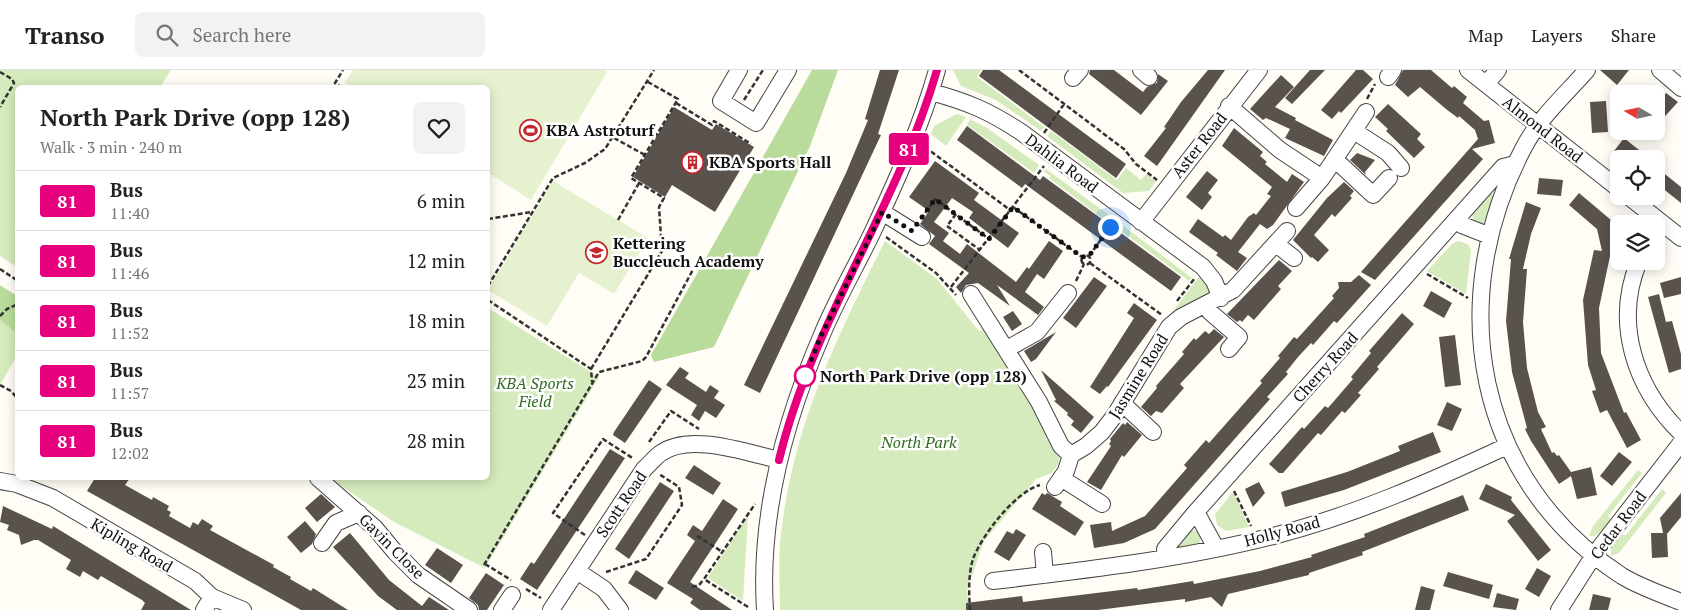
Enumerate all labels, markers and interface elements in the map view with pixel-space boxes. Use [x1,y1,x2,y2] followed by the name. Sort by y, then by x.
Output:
[135,12,485,57] search box
[25,19,105,51] text: Transo
[153,21,181,49] icon: search
[193,22,291,47] text: Search here
[1468,23,1503,47] text: Map
[1531,23,1583,47] text: Layers
[1611,23,1656,47] text: Share
[1610,85,1665,140] north arrow
[1610,85,1665,270] map controls
[1498,91,1588,167] street label: Almond Road
[40,101,350,133] text: North Park Drive (opp 128)
[413,102,465,154] button: heart
[1166,108,1232,182] street label: Aster Road
[518,118,542,142] sports icon: KBA Astroturf
[546,119,656,141] place label: KBA Astroturf
[1021,128,1103,198] street label: Dahlia Road
[886,133,932,165] line badge: 81
[40,136,182,158] text: Walk · 3 min · 240 m
[899,137,919,161] text: 81
[681,150,705,174] building icon: KBA Sports Hall
[1610,150,1665,205] button: locate
[709,151,831,173] place label: KBA Sports Hall
[110,177,143,202] text: Bus
[417,188,465,213] text: 6 min
[57,189,78,213] text: 81
[110,202,149,224] text: 11:40
[1098,215,1123,240] your location
[1610,215,1665,270] button: layers
[613,232,764,272] place label: Kettering Buccleuch Academy
[110,237,143,262] text: Bus
[585,240,609,264] school or university icon: Kettering Buccleuch Academy
[407,248,465,273] text: 12 min
[57,249,78,273] text: 81
[110,262,149,284] text: 11:46
[110,297,143,322] text: Bus
[407,308,465,333] text: 18 min
[57,309,78,333] text: 81
[110,322,149,344] text: 11:52
[1287,327,1363,407] street label: Cherry Road
[1103,329,1173,423] street label: Jasmine Road
[110,357,143,382] text: Bus
[794,365,816,387] marker: North Park Drive (opp 128)
[820,365,1027,387] place label: North Park Drive (opp 128)
[407,368,465,393] text: 23 min
[57,369,78,393] text: 81
[495,372,574,412] park label: KBA Sports Field
[110,382,149,404] text: 11:57
[110,417,143,442] text: Bus
[407,428,465,453] text: 28 min
[57,429,78,453] text: 81
[880,431,957,453] park label: North Park
[110,442,149,464] text: 12:02
[591,466,651,542] street label: Scott Road
[1585,486,1651,564] street label: Cedar Road
[354,508,430,584] street label: Gavin Close
[1242,510,1323,552] street label: Holly Road
[87,513,177,577] street label: Kipling Road

